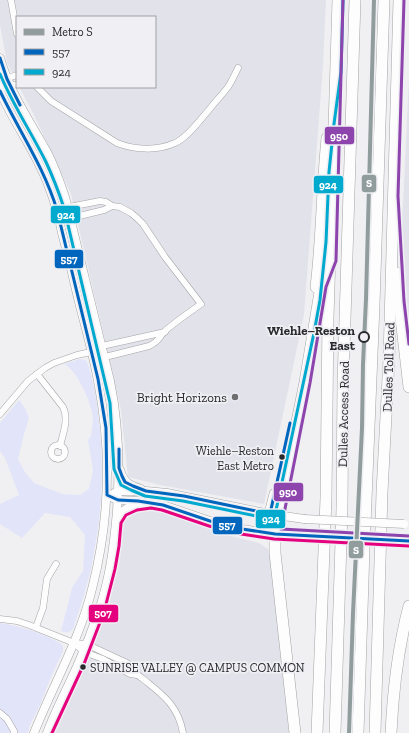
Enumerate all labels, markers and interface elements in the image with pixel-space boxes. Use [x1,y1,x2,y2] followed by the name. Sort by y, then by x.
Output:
[16,16,156,88] legend
[52,25,93,39] text: Metro S
[52,45,70,59] text: 557
[52,65,72,79] text: 924
[324,126,355,145] line badge: 950
[330,130,348,143] text: 950
[361,174,377,193] line badge: S
[313,175,344,194] line badge: 924
[366,177,372,190] text: S
[319,179,338,192] text: 924
[50,205,81,224] line badge: 924
[57,209,76,222] text: 924
[54,249,84,269] line badge: 557
[61,253,78,266] text: 557
[379,322,398,412] street label: Dulles Toll Road
[267,323,356,353] place label: Wiehle–Reston East
[358,331,370,343] marker: Wiehle–Reston East
[335,361,352,467] street label: Dulles Access Road
[137,390,227,405] place label: Bright Horizons
[230,392,240,402] marker: Bright Horizons
[196,444,274,473] place label: Wiehle–Reston East Metro
[277,452,287,462] marker: Wiehle–Reston East Metro
[273,482,304,502] line badge: 950
[279,486,297,499] text: 950
[255,509,286,529] line badge: 924
[262,513,281,526] text: 924
[212,516,243,535] line badge: 557
[219,519,236,532] text: 557
[348,540,364,559] line badge: S
[353,544,359,557] text: S
[88,604,119,623] line badge: 507
[94,607,112,620] text: 507
[90,661,305,675] place label: SUNRISE VALLEY @ CAMPUS COMMON
[78,662,88,672] marker: SUNRISE VALLEY @ CAMPUS COMMON

